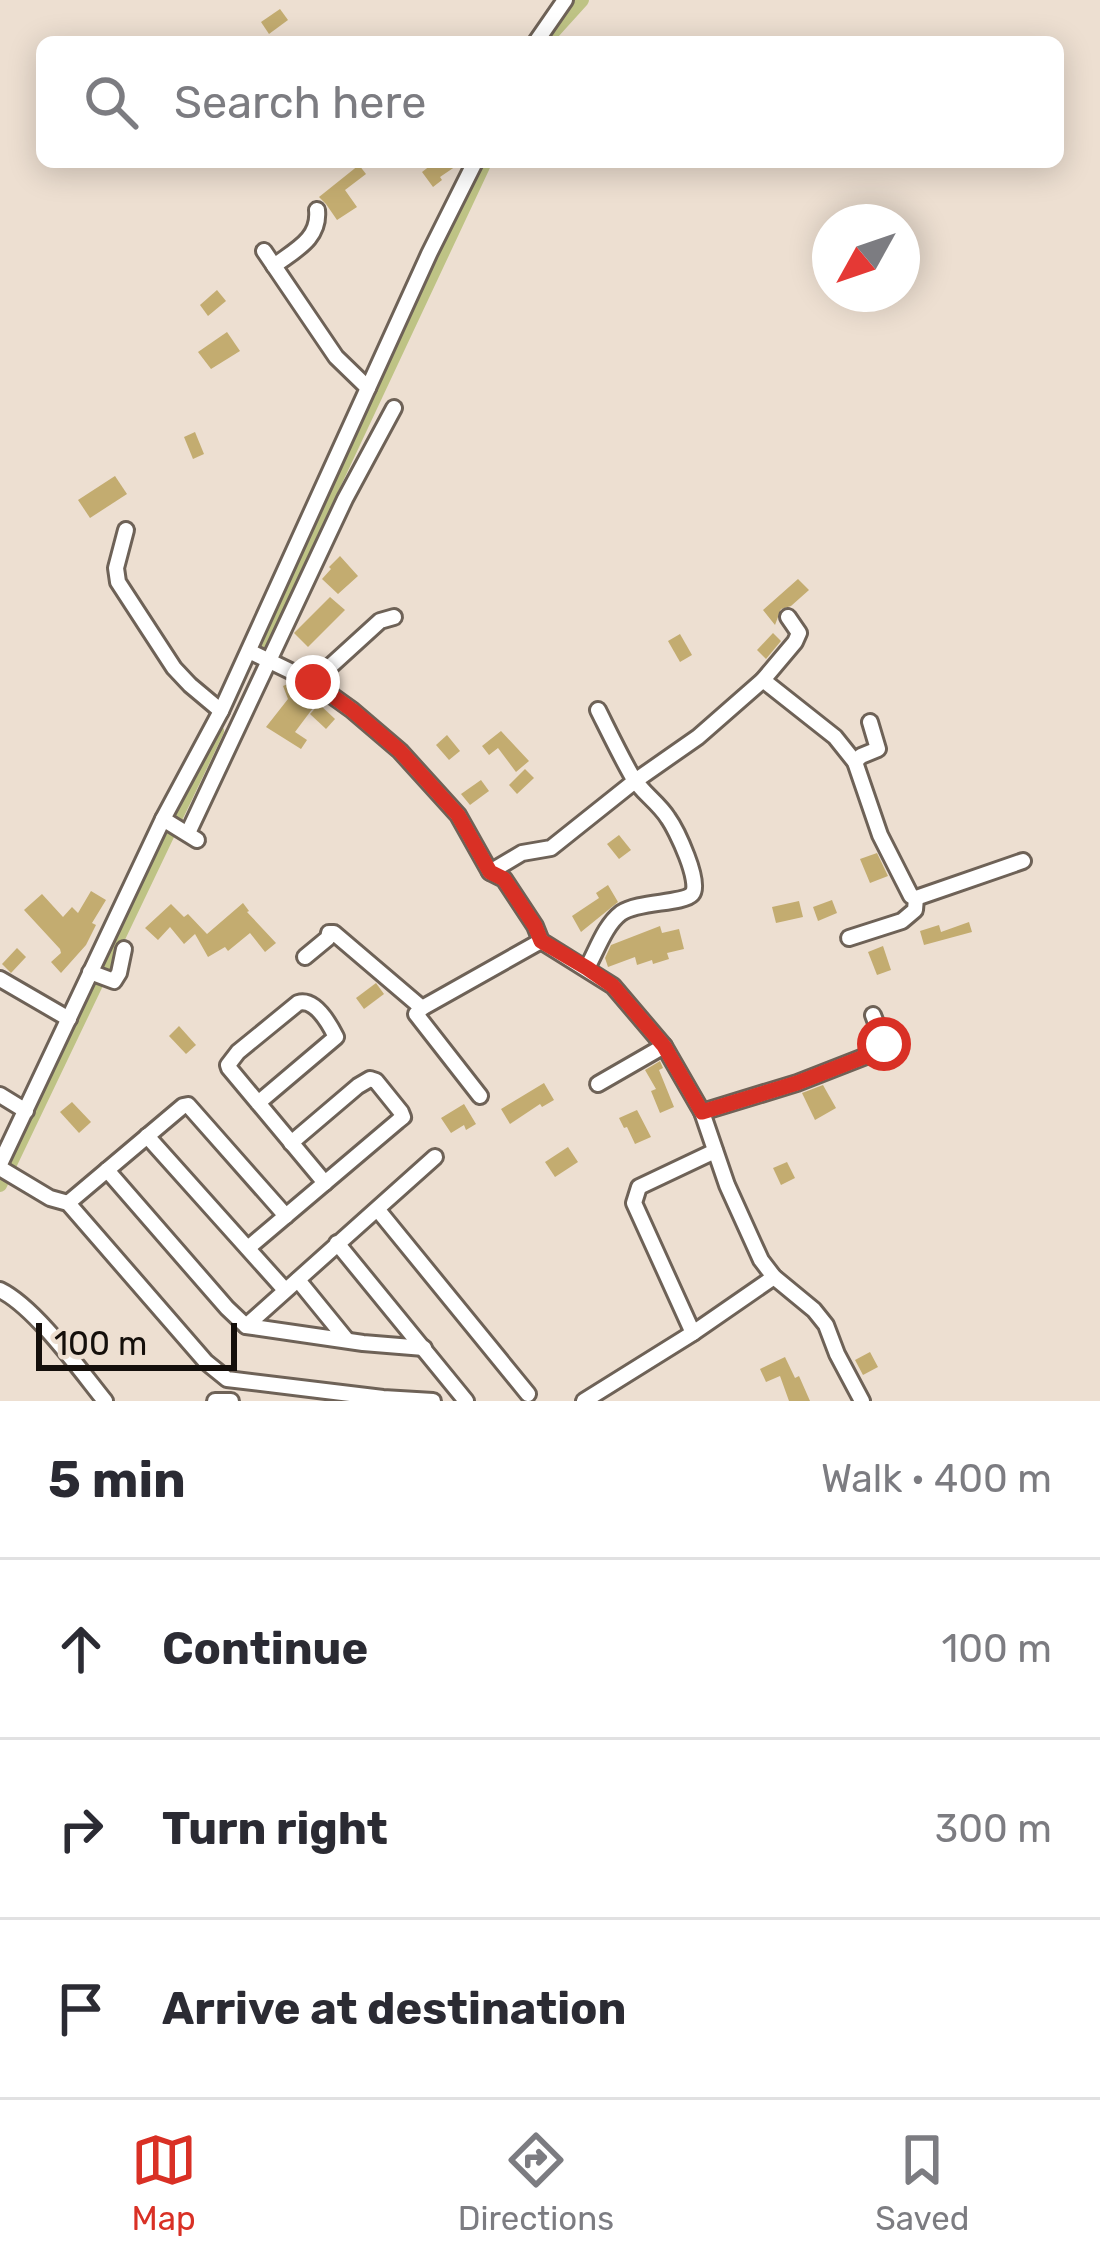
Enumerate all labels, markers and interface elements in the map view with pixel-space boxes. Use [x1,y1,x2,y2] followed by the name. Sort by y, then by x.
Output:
[36,36,1064,168] search box
[78,69,144,135] icon: search
[174,76,426,129] text: Search here
[812,204,920,312] north arrow
[286,655,340,709] route end
[857,1017,911,1071] route start
[36,1317,237,1370] scale bar
[54,1324,147,1363] text: 100 m
[48,1449,186,1510] text: 5 min
[821,1456,1052,1502] text: Walk · 400 m
[48,1616,114,1682] icon: ahead
[162,1622,368,1675] text: Continue
[942,1626,1052,1672] text: 100 m
[48,1796,114,1862] icon: right
[162,1802,388,1855] text: Turn right
[935,1806,1052,1852] text: 300 m
[48,1976,114,2042] icon: arrive
[162,1982,627,2035] text: Arrive at destination
[131,2127,197,2238] tab: Map
[458,2127,614,2238] tab: Directions
[875,2127,969,2238] tab: Saved

